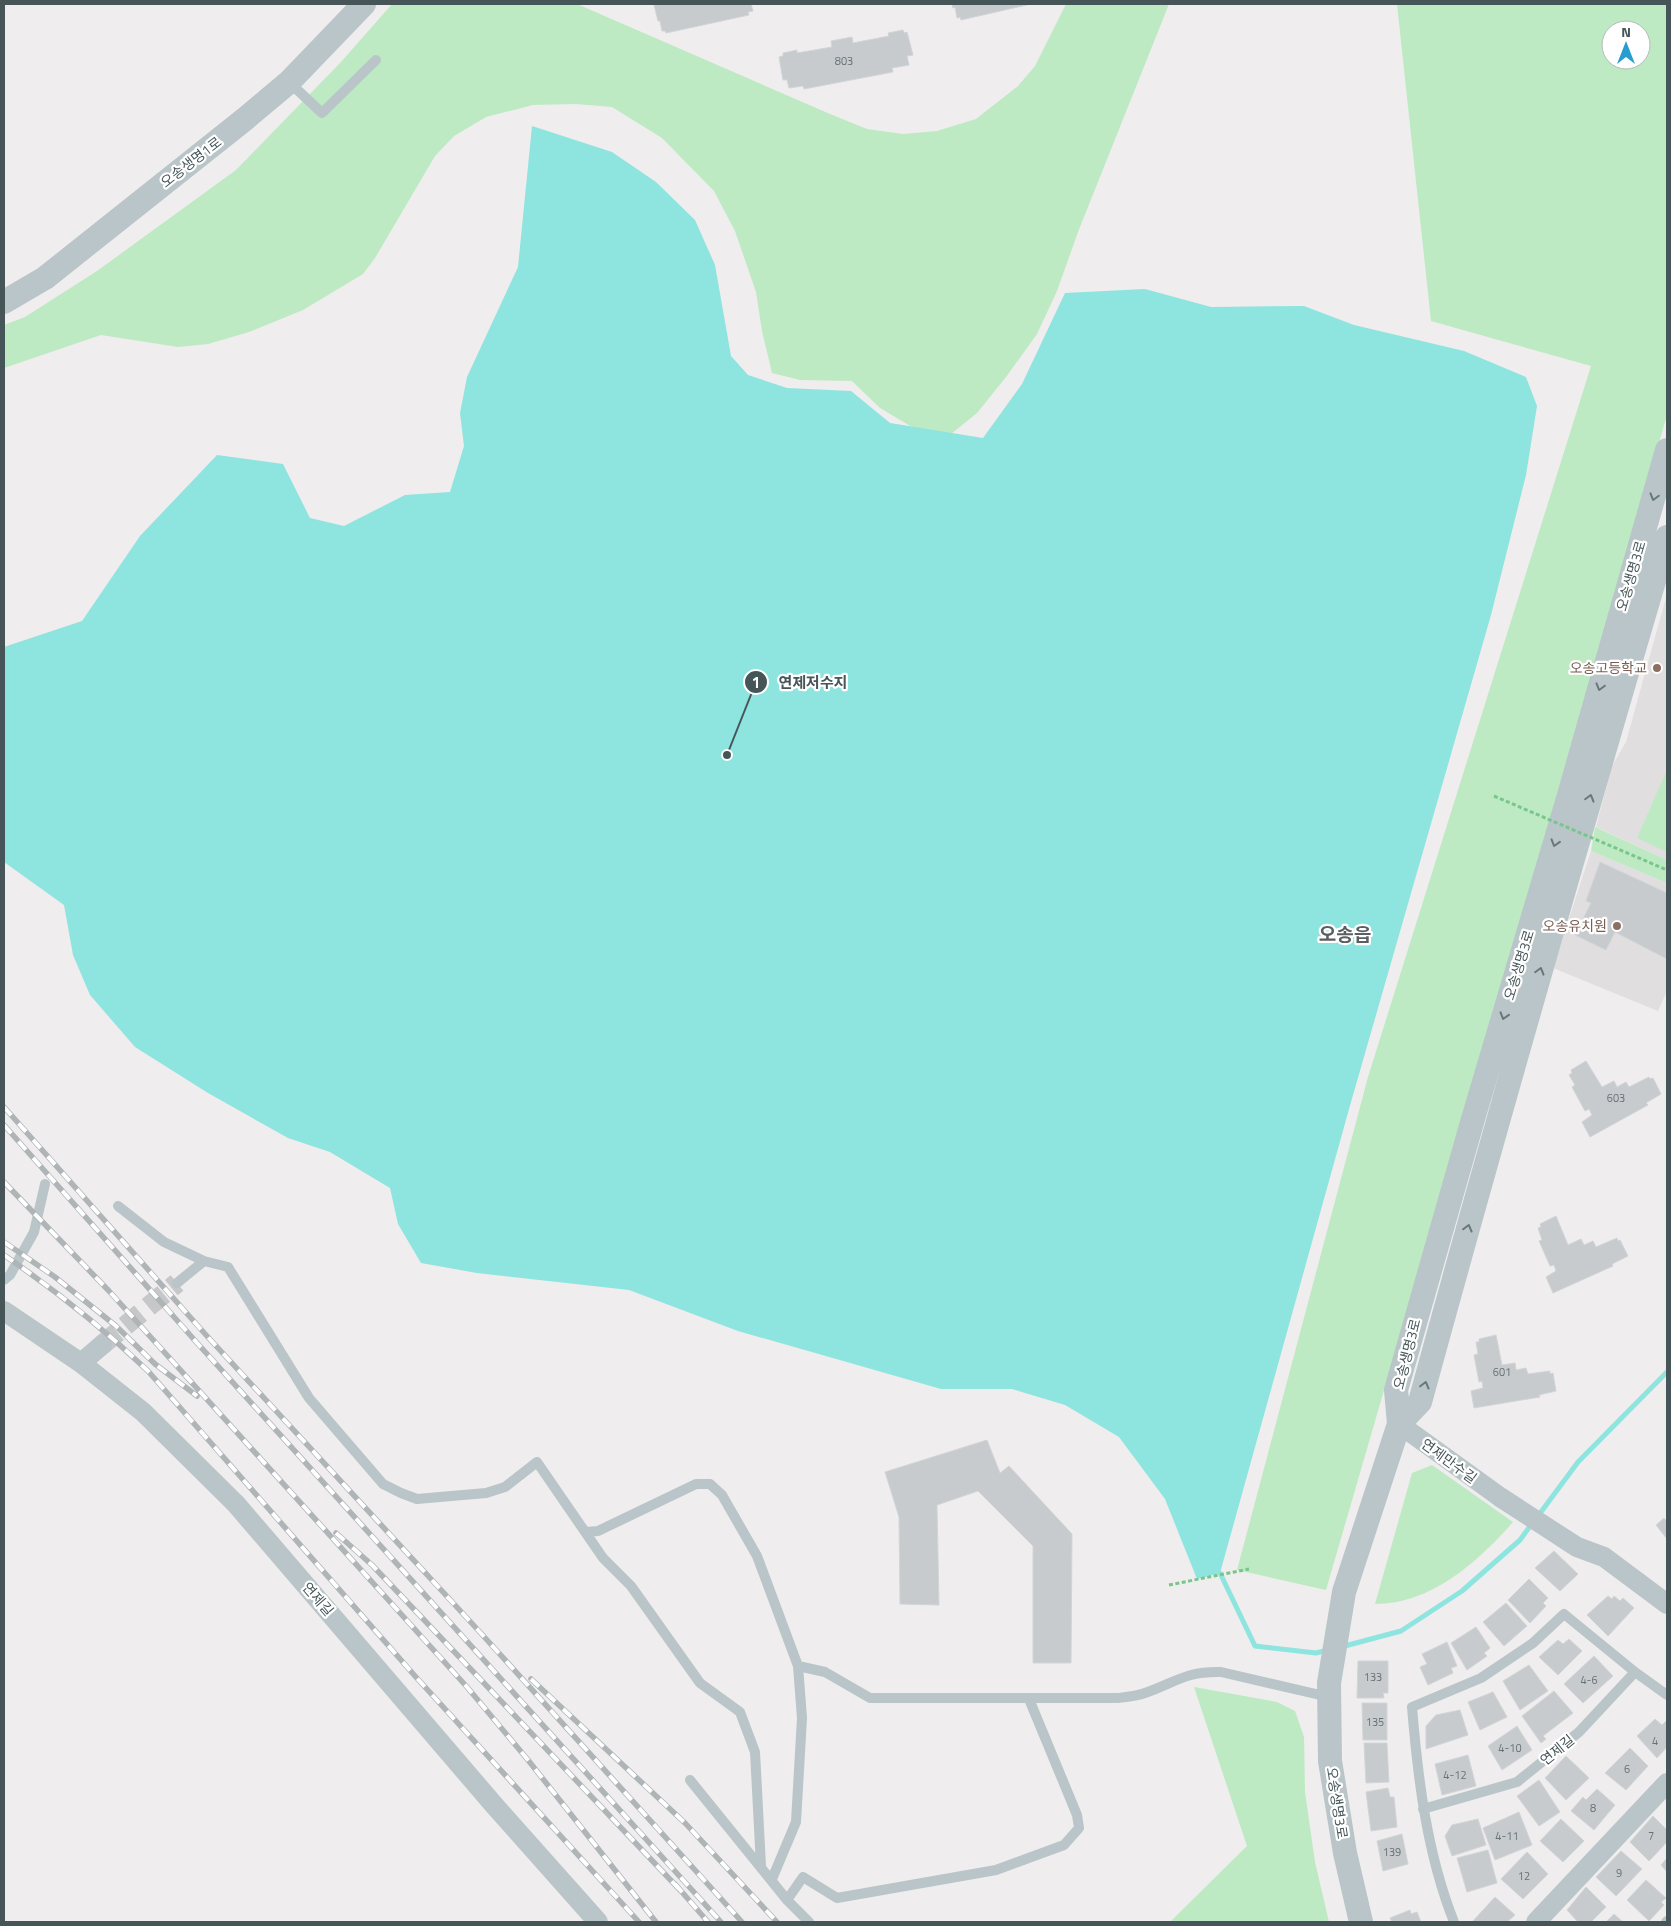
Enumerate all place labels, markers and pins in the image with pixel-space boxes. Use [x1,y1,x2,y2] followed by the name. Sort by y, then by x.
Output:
[1570,657,1647,678] place label: 오송고등학교
[1651,662,1663,674] marker: 오송고등학교
[743,667,857,697] callout: 연제저수지
[1543,915,1607,936] place label: 오송유치원
[1611,920,1623,932] marker: 오송유치원

